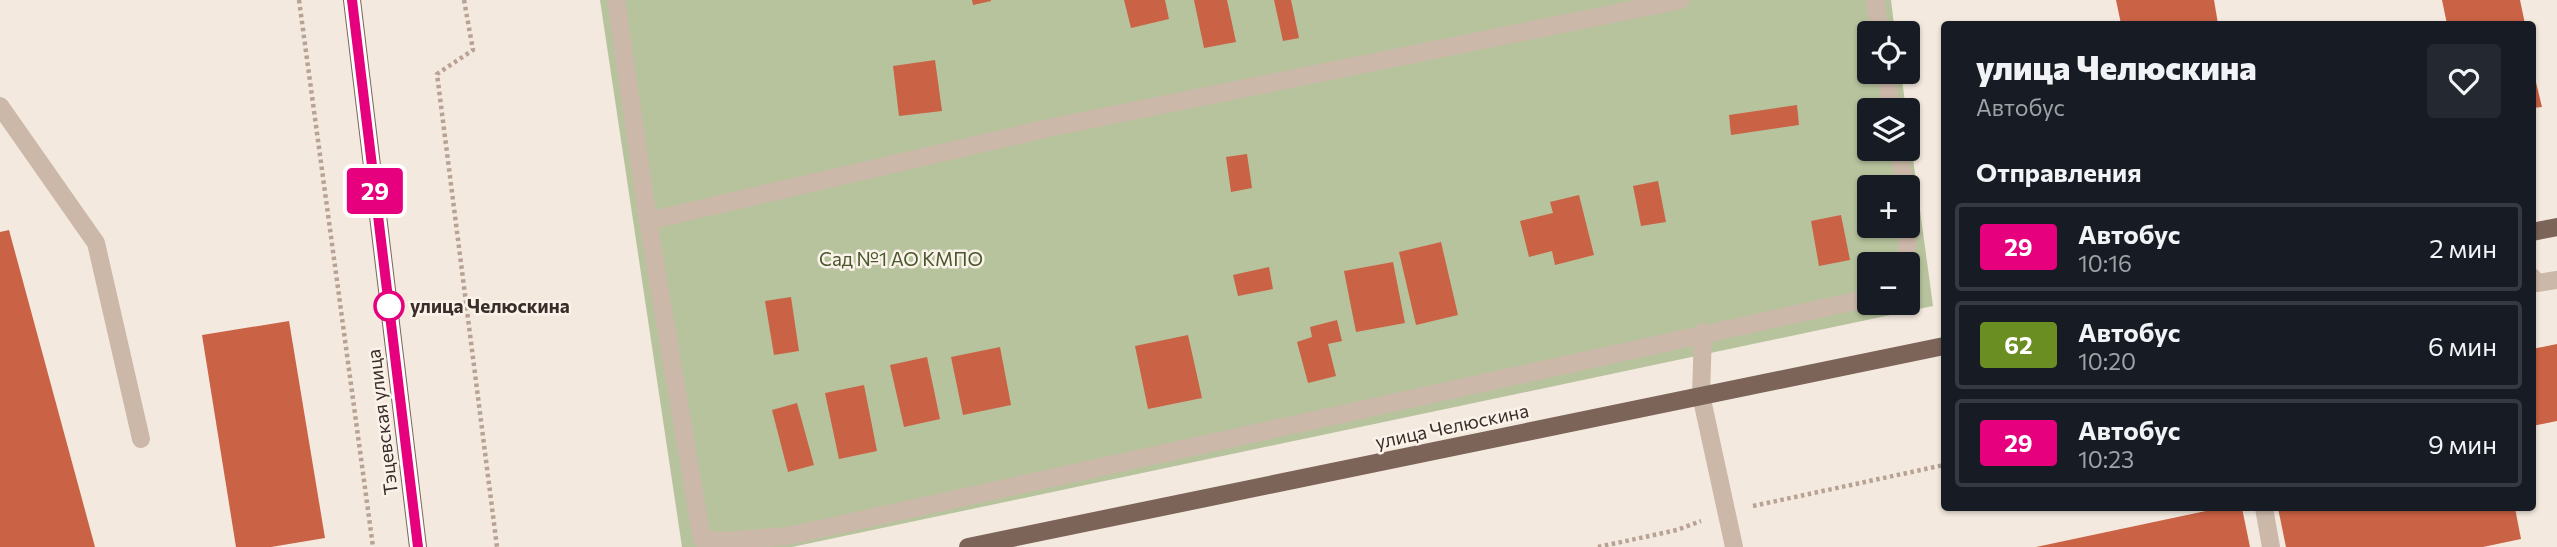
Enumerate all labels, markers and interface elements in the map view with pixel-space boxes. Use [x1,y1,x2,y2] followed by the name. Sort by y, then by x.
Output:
[1857,21,1920,315] map controls
[1857,21,1920,84] button: locate
[2427,44,2501,118] button: heart
[1976,46,2257,87] text: улица Челюскина
[1976,93,2065,121] text: Автобус
[1857,98,1920,161] button: layers
[1976,156,2142,187] text: Отправления
[344,168,406,214] line badge: 29
[1857,175,1920,238] button: +
[361,176,389,205] text: 29
[2078,218,2180,249] text: Автобус
[2004,232,2033,261] text: 29
[2429,232,2497,263] text: 2 мин
[819,247,983,270] park label: Сад №1 АО КМПО
[2078,249,2132,277] text: 10:16
[1857,252,1920,315] button: −
[374,291,404,321] marker: улица Челюскина
[410,294,570,317] place label: улица Челюскина
[2078,316,2180,347] text: Автобус
[2004,330,2033,359] text: 62
[2428,330,2497,361] text: 6 мин
[2078,347,2136,375] text: 10:20
[361,348,402,496] street label: Тэцевская улица
[1373,398,1531,453] street label: улица Челюскина
[2078,414,2180,445] text: Автобус
[2004,428,2033,457] text: 29
[2428,428,2497,459] text: 9 мин
[2078,445,2134,473] text: 10:23

